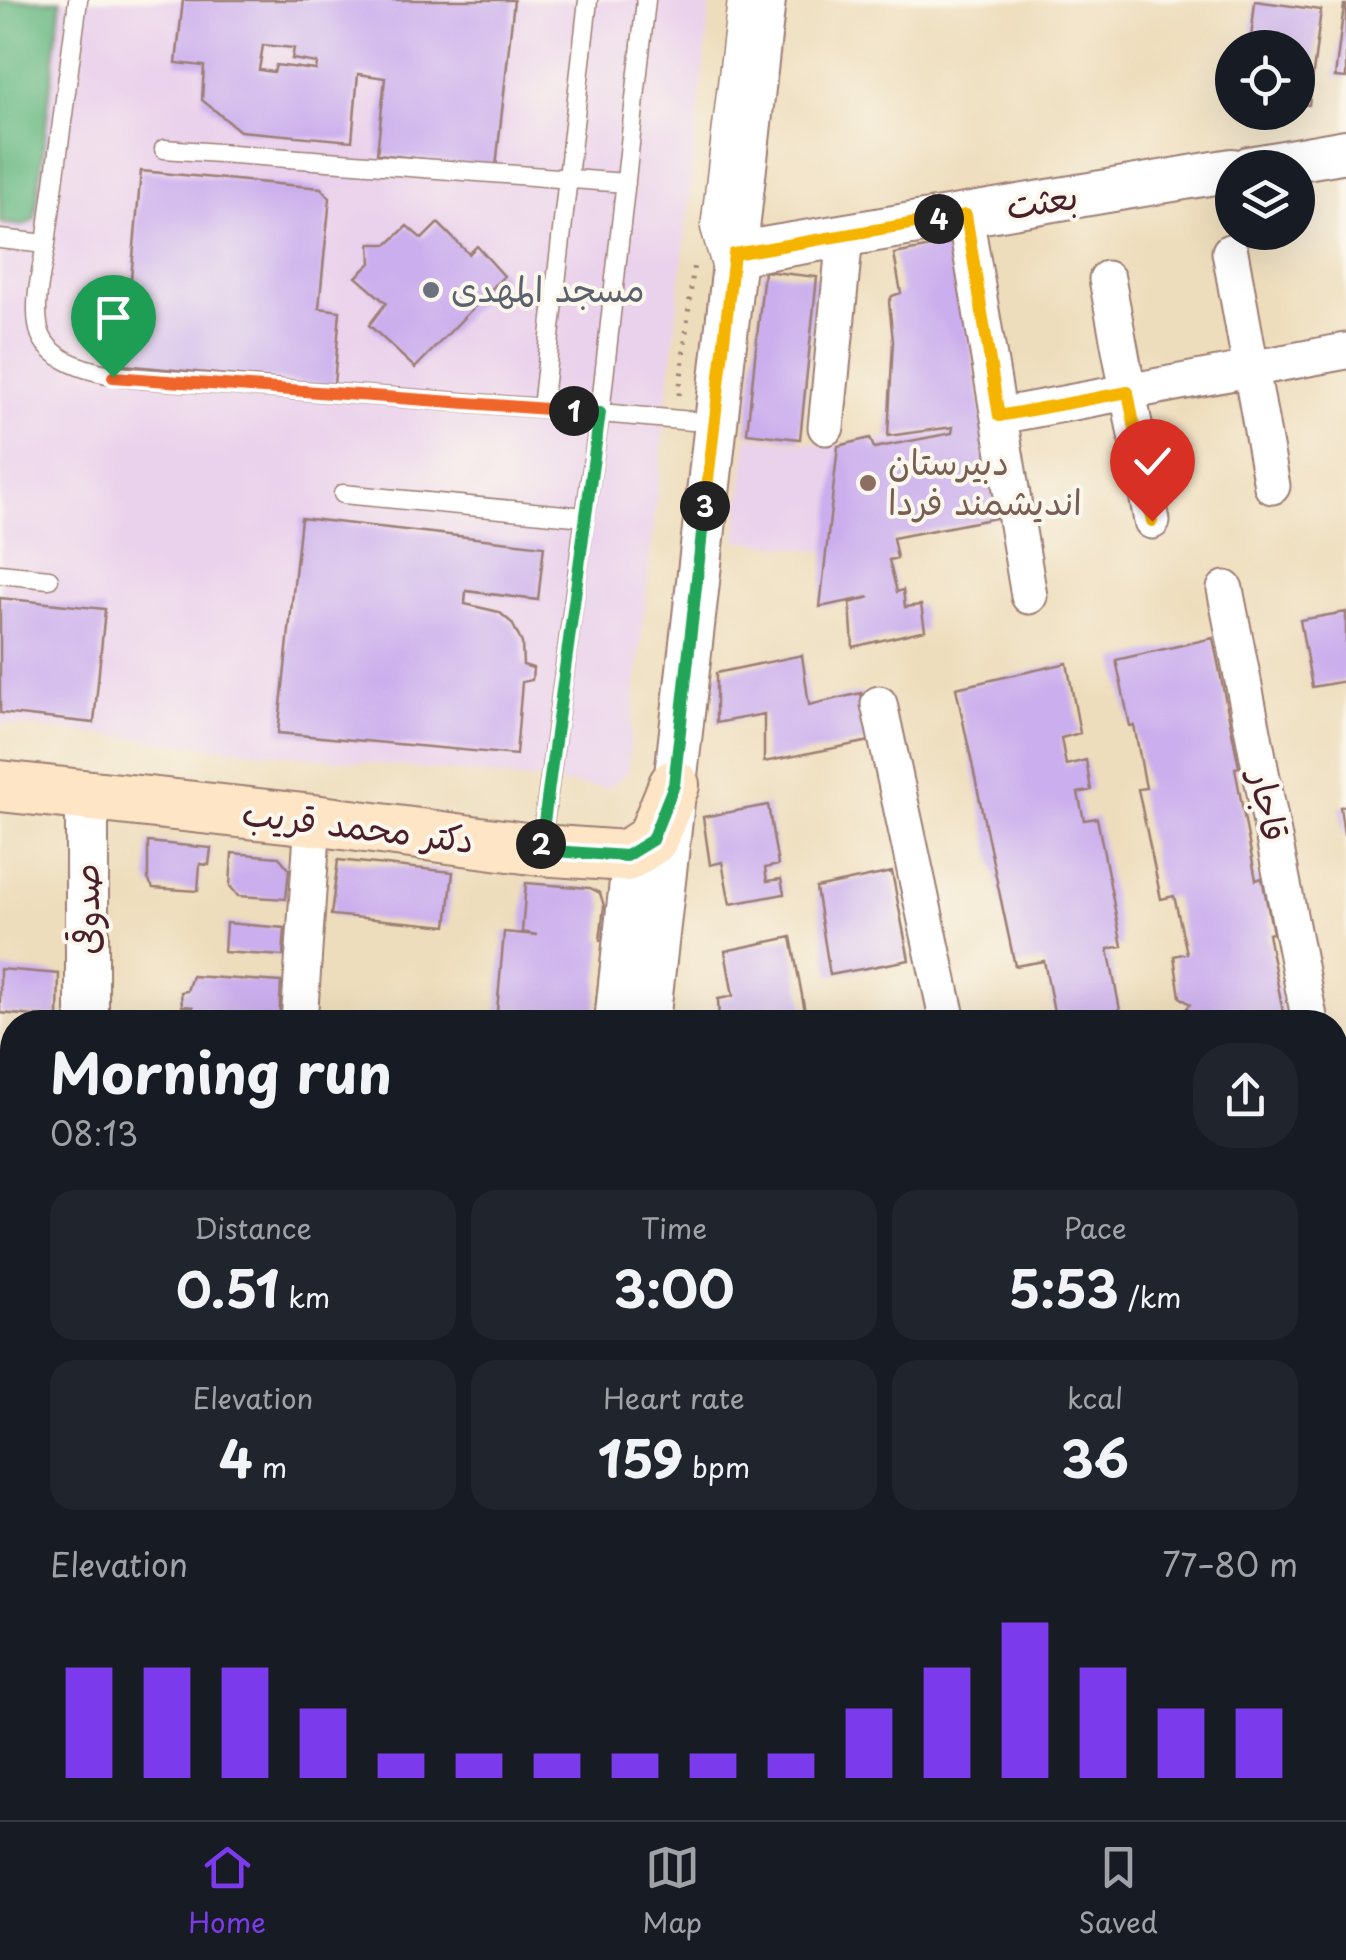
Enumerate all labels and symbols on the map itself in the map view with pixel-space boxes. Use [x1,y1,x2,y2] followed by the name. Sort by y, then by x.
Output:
[1002,168,1081,231] street label: بعثت
[914,194,964,244] pin: 4
[451,261,645,314] place label: مسجد المهدی
[71,275,156,378] pin
[420,279,442,301] marker: مسجد المهدی
[549,386,599,436] pin: 1
[1110,419,1195,522] pin
[888,434,1082,527] place label: دبیرستان اندیشمند فردا
[857,472,879,494] marker: دبیرستان اندیشمند فردا
[680,481,730,531] pin: 3
[1237,763,1303,845] street label: قاجار
[239,784,477,865] street label: دکتر محمد قریب
[516,819,566,869] pin: 2
[58,863,111,955] street label: صدوقی

